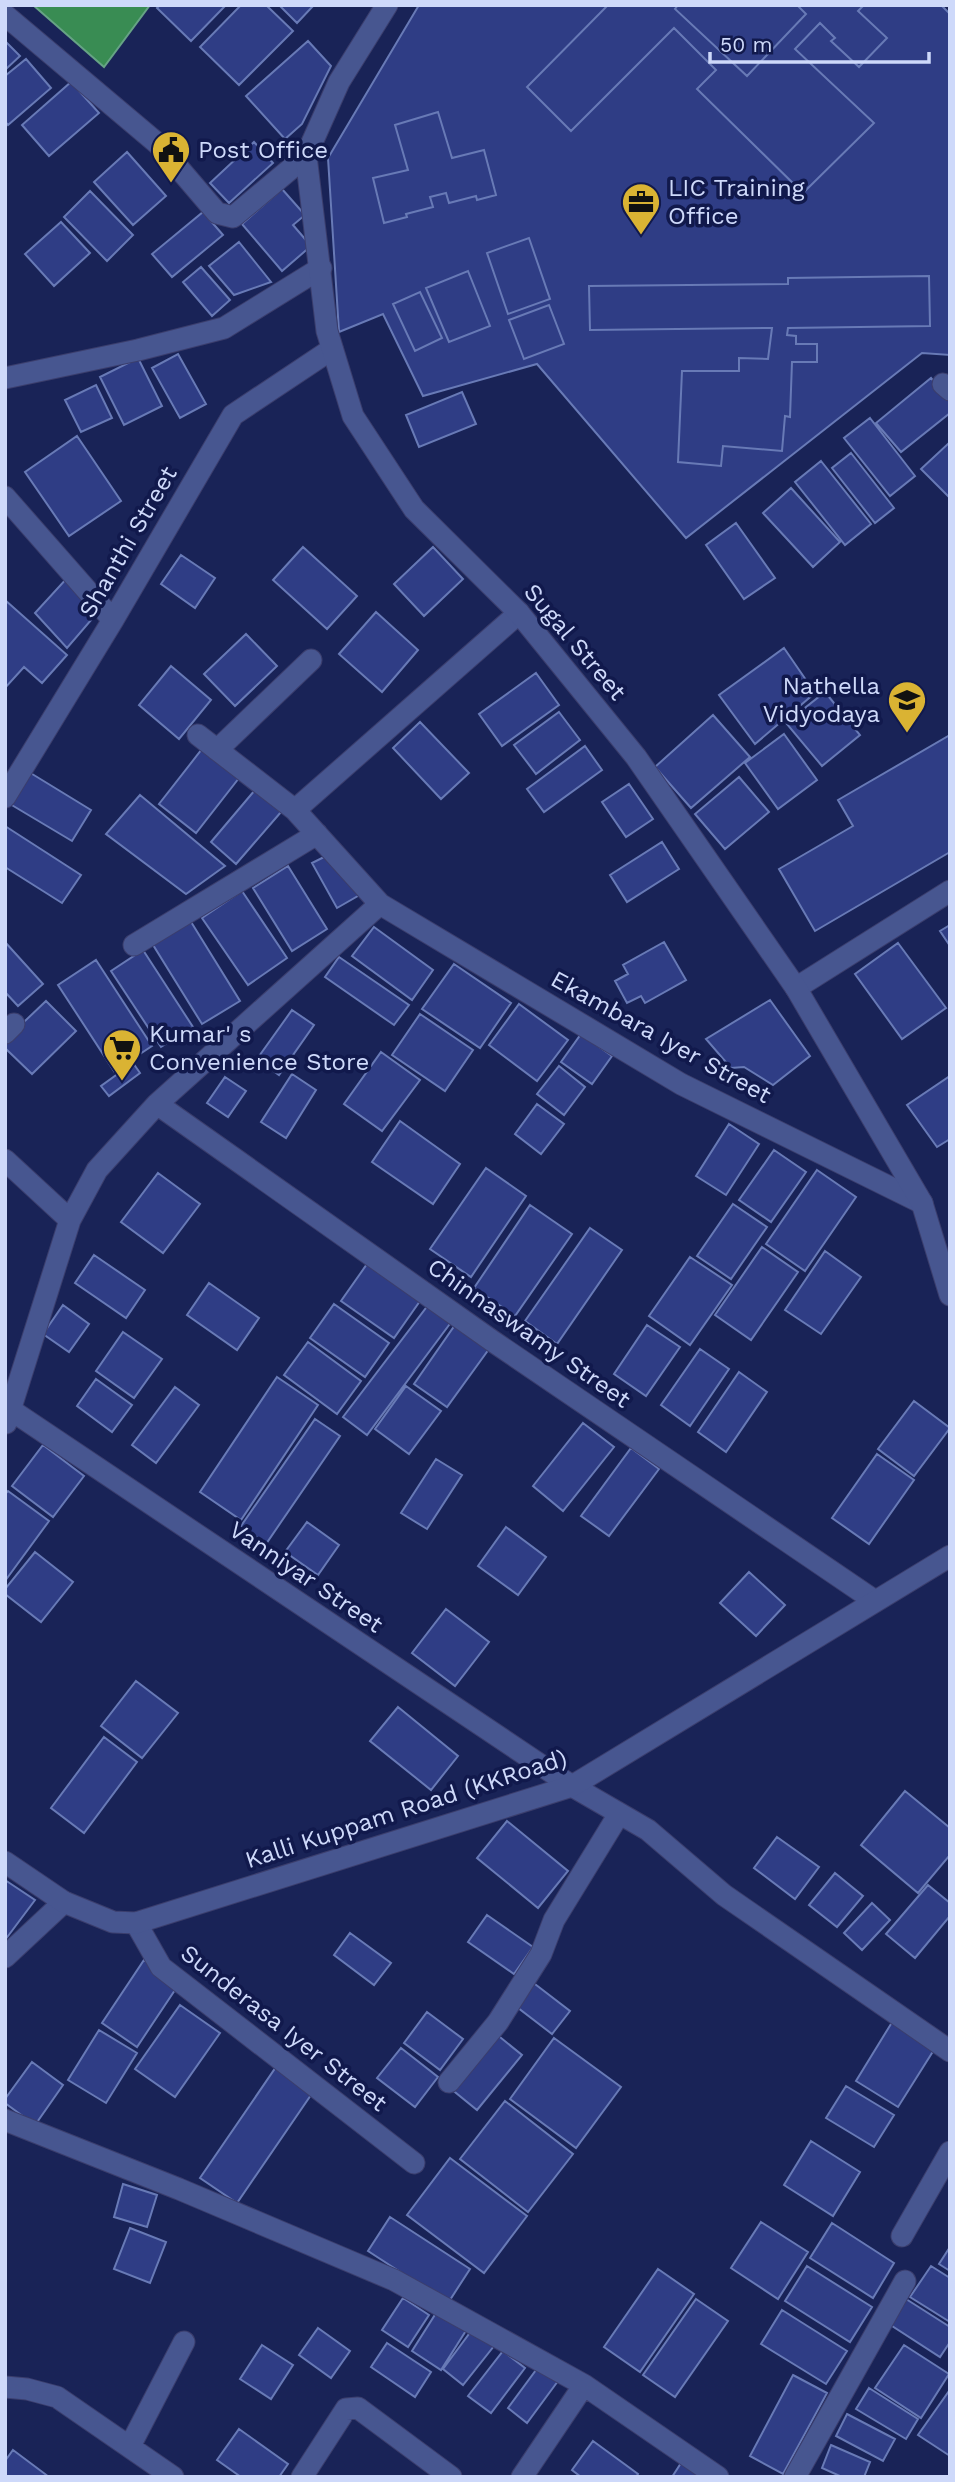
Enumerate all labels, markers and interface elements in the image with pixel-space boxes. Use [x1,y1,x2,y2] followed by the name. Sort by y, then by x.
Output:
[710,21,929,65] scale bar
[720,32,772,57] text: 50 m
[150,129,192,184] public building icon: Post Office
[198,136,328,164] place label: Post Office
[668,174,805,230] place label: LIC Training Office
[620,181,662,236] office icon: LIC Training Office
[73,461,183,623] street label: Shanthi Street
[518,578,632,706] street label: Sugal Street
[763,672,880,728] place label: Nathella Vidyodaya
[886,679,928,734] school or university icon: Nathella Vidyodaya
[546,965,776,1109] street label: Ekambara Iyer Street
[149,1020,369,1076] place label: Kumar' s Convenience Store
[101,1027,143,1082] supermarket icon: Kumar' s Convenience Store
[422,1252,636,1414] street label: Chinnaswamy Street
[224,1515,388,1639] street label: Vanniyar Street
[242,1744,570,1874] street label: Kalli Kuppam Road (KKRoad)
[175,1939,393,2117] street label: Sunderasa Iyer Street

